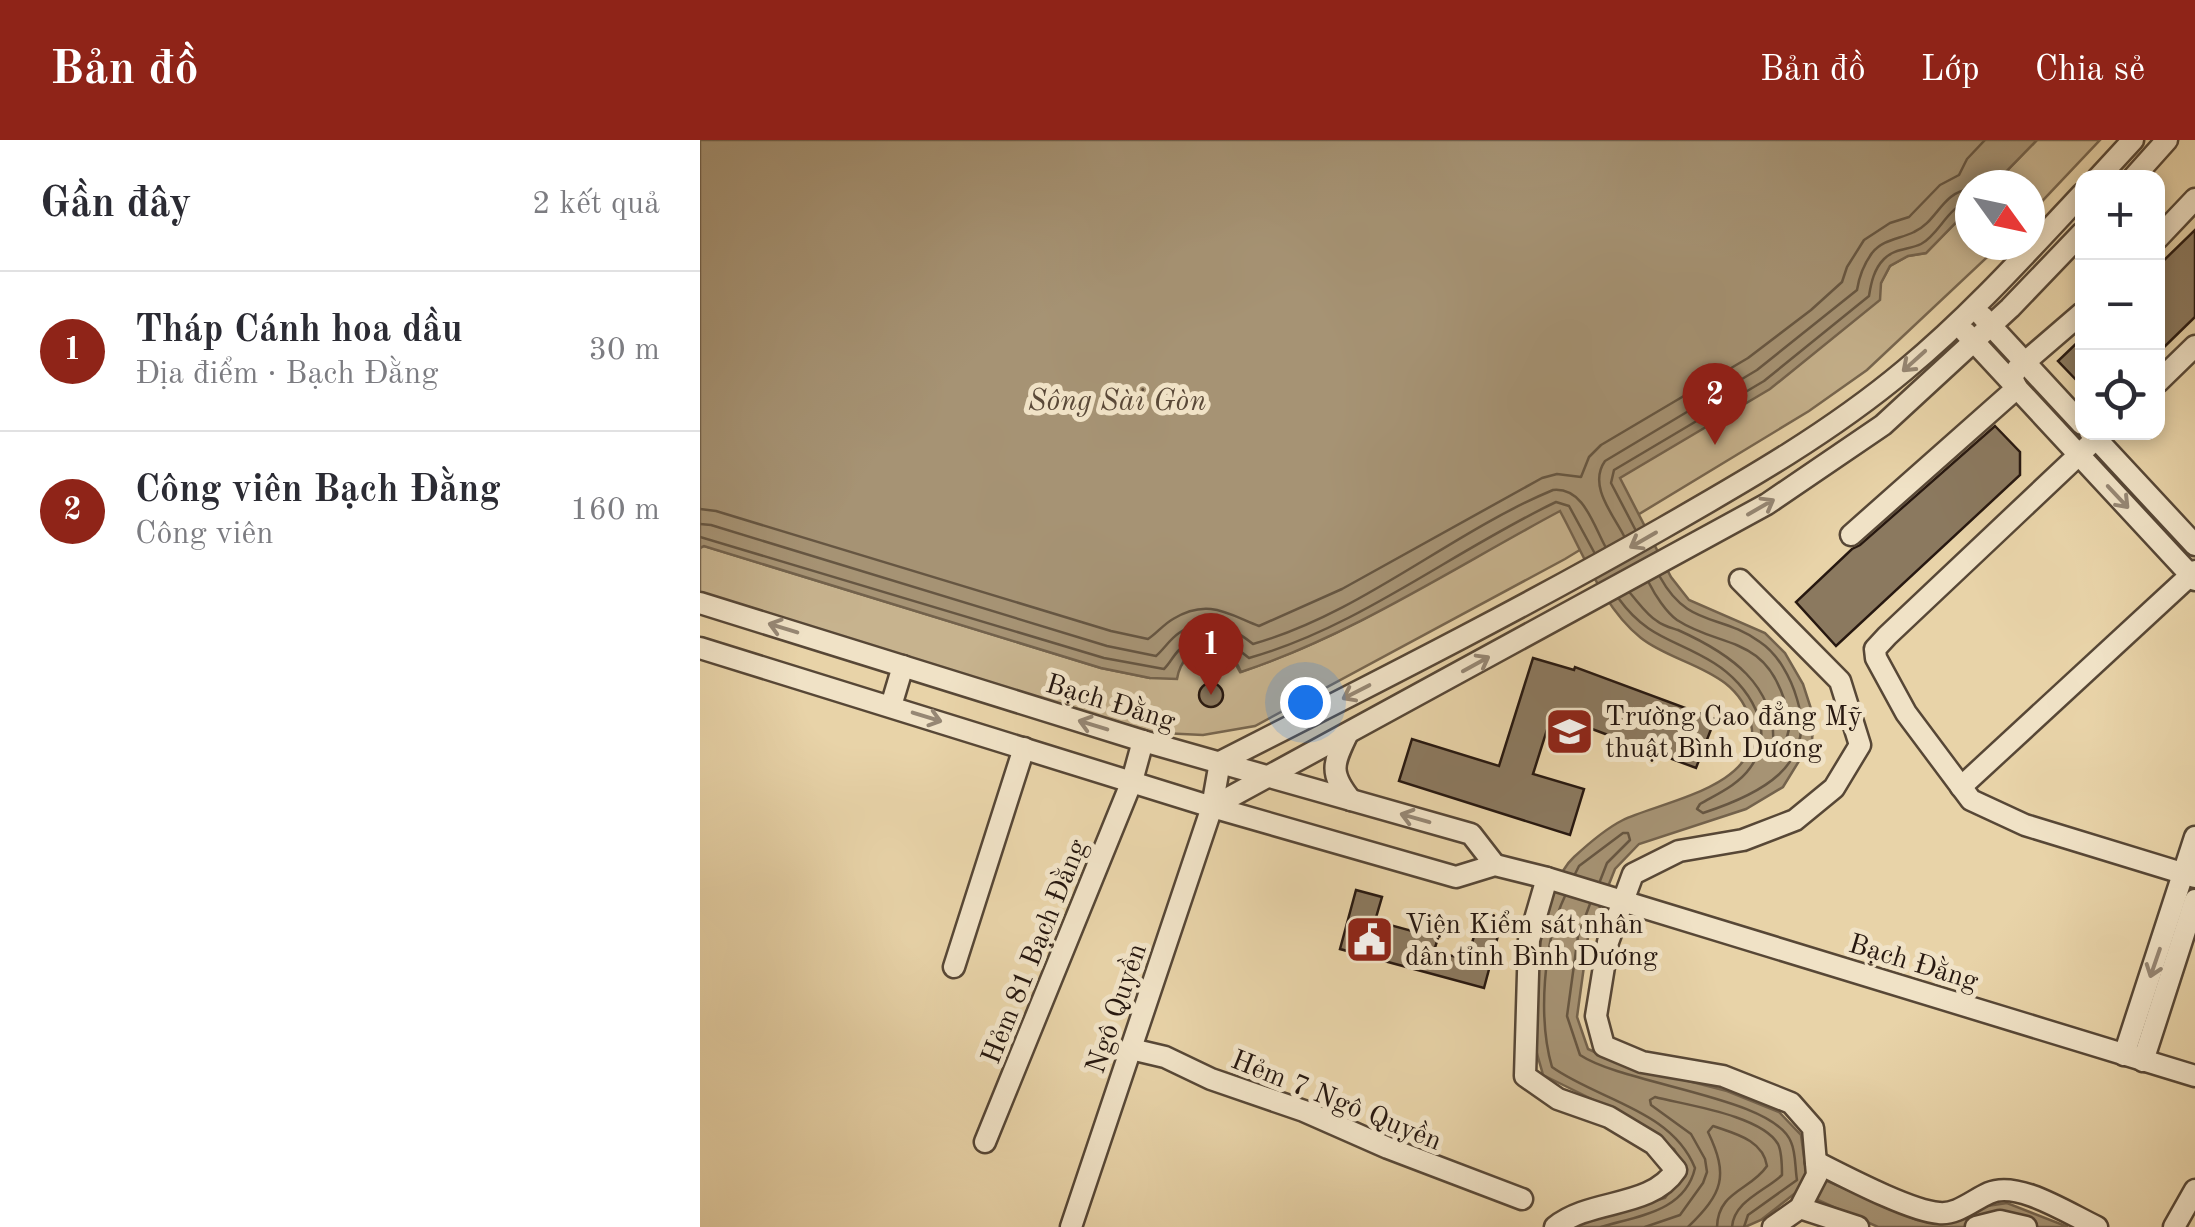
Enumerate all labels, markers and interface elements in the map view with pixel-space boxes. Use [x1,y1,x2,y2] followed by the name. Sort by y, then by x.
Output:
[50,46,199,94] text: Bản đồ
[1760,53,1866,88] text: Bản đồ
[1921,53,1980,88] text: Lớp
[2035,53,2145,88] text: Chia sẻ
[1955,170,2045,260] north arrow
[2075,170,2165,440] map controls
[2075,170,2165,260] button: +
[40,184,191,226] text: Gần đây
[532,189,660,221] text: 2 kết quả
[2075,260,2165,350] button: −
[135,312,463,350] text: Tháp Cánh hoa dầu
[63,335,82,367] text: 1
[589,335,660,367] text: 30 m
[1902,350,1927,373] one-way arrow
[2075,350,2165,440] button: locate
[135,359,439,391] text: Địa điểm · Bạch Đằng
[1682,362,1748,445] pin: 2
[1028,387,1206,417] water label: Sông Sài Gòn
[135,472,501,510] text: Công viên Bạch Đằng
[2106,484,2129,509] one-way arrow
[63,495,82,527] text: 2
[570,495,660,527] text: 160 m
[1746,497,1775,517] one-way arrow
[135,519,273,551] text: Công viên
[1629,530,1658,550] one-way arrow
[1178,612,1244,695] pin: 1
[767,618,799,636] one-way arrow
[1461,653,1491,673] one-way arrow
[1042,668,1179,737] street label: Bạch Đằng
[1280,677,1331,728] your location
[1342,684,1372,703] one-way arrow
[1605,701,1863,764] place label: Trường Cao đẳng Mỹ thuật Bình Dương
[1544,705,1596,757] school or university icon: Trường Cao đẳng Mỹ thuật Bình Dương
[911,709,942,727] one-way arrow
[1078,715,1109,733] one-way arrow
[1400,808,1431,826] one-way arrow
[975,835,1094,1068] street label: Hẻm 81 Bạch Đằng
[1405,910,1658,972] place label: Viện Kiểm sát nhân dân tỉnh Bình Dương
[1344,913,1396,965] public building icon: Viện Kiểm sát nhân dân tỉnh Bình Dương
[1845,928,1982,997] street label: Bạch Đằng
[1080,939,1153,1078] street label: Ngô Quyền
[2144,947,2162,979] one-way arrow
[1227,1044,1446,1157] street label: Hẻm 7 Ngô Quyền

